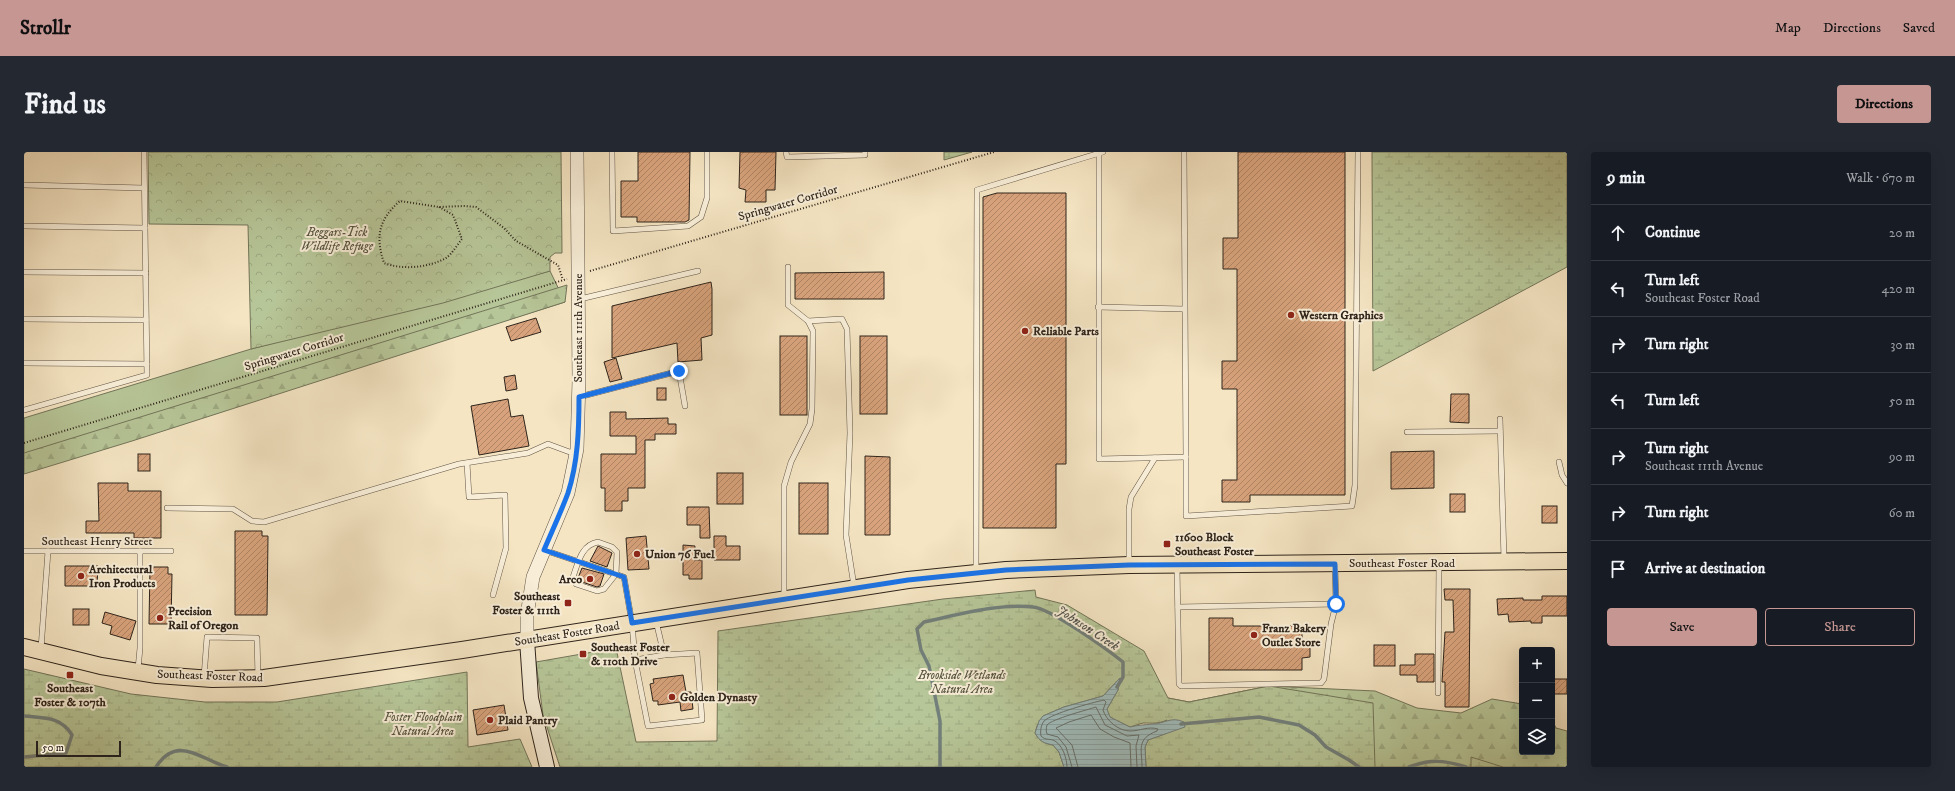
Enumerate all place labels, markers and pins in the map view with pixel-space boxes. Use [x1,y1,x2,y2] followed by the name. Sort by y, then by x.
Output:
[1298,308,1383,323] place label: Western Graphics
[1286,310,1296,320] marker: Western Graphics
[1033,324,1099,339] place label: Reliable Parts
[1020,326,1030,336] marker: Reliable Parts
[1175,530,1254,559] place label: 11600 Block Southeast Foster
[1162,539,1172,549] marker: 11600 Block Southeast Foster
[645,547,715,562] place label: Union 76 Fuel
[632,549,642,559] marker: Union 76 Fuel
[88,562,155,591] place label: Architectural Iron Products
[76,571,86,581] marker: Architectural Iron Products
[558,572,582,587] place label: Arco
[585,574,595,584] marker: Arco
[492,589,561,618] place label: Southeast Foster & 111th
[563,598,573,608] marker: Southeast Foster & 111th
[168,604,239,633] place label: Precision Rail of Oregon
[155,613,165,623] marker: Precision Rail of Oregon
[1262,621,1326,650] place label: Franz Bakery Outlet Store
[1249,630,1259,640] marker: Franz Bakery Outlet Store
[591,640,670,669] place label: Southeast Foster & 110th Drive
[578,649,588,659] marker: Southeast Foster & 110th Drive
[65,670,75,680] marker: Southeast Foster & 107th
[34,681,107,710] place label: Southeast Foster & 107th
[680,690,757,705] place label: Golden Dynasty
[667,692,677,702] marker: Golden Dynasty
[498,713,558,728] place label: Plaid Pantry
[485,715,495,725] marker: Plaid Pantry

